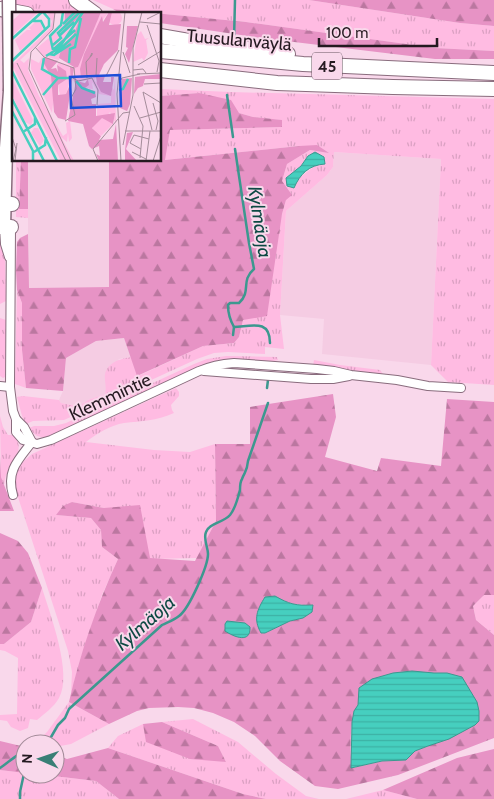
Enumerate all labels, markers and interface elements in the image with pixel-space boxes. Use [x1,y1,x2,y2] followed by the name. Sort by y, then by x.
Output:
[12,12,161,161] inset map
[319,15,436,47] scale bar
[185,24,293,56] street label: Tuusulanväylä
[326,24,368,42] text: 100 m
[312,52,342,80] road number: 45
[243,185,277,259] water label: Kylmäoja
[65,368,155,426] street label: Klemmintie
[110,591,180,655] water label: Kylmäoja
[15,734,65,784] north arrow
[18,753,36,764] text: N

